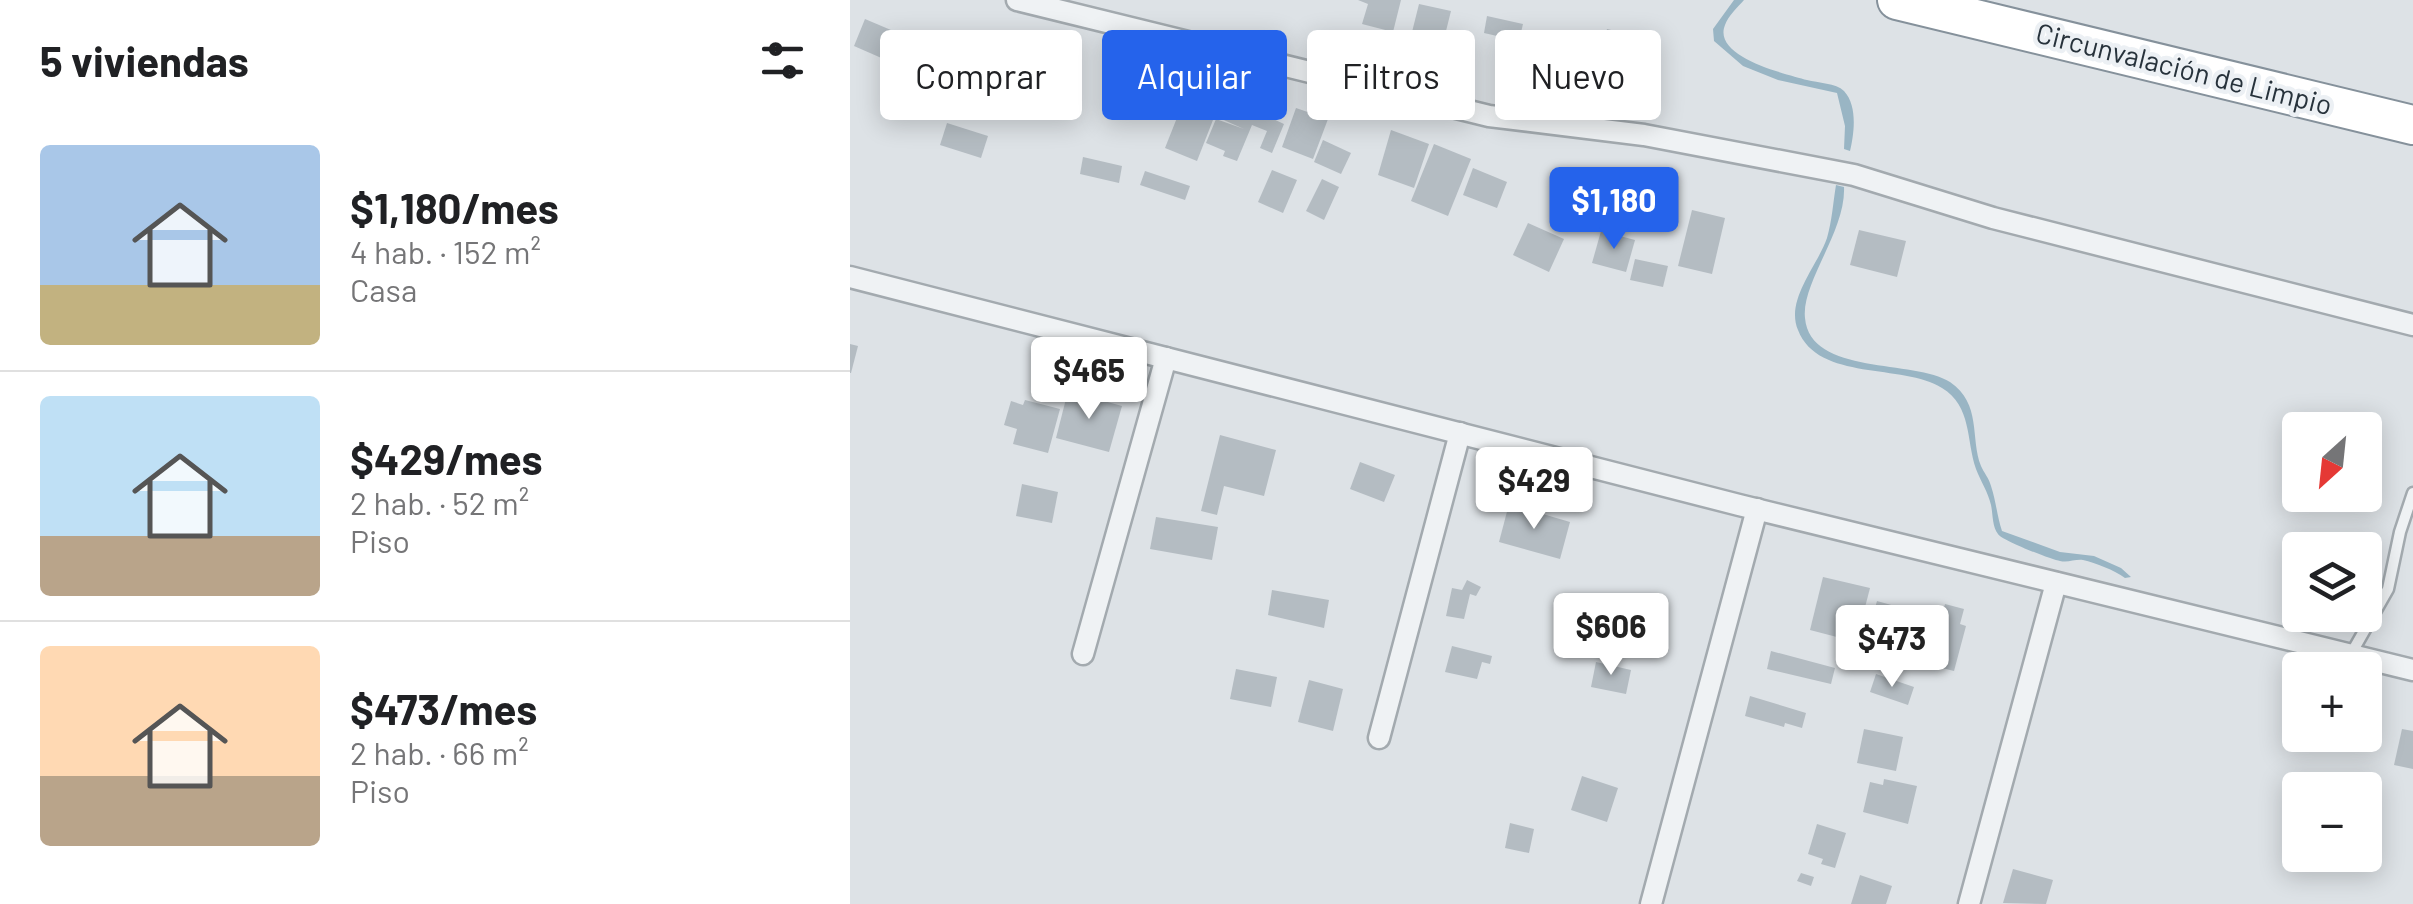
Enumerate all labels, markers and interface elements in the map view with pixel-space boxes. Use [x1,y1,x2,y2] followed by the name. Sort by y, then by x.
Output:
[2033,15,2336,121] street label: Circunvalación de Limpio
[880,30,1082,120] chip: Comprar
[1102,30,1287,120] chip: Alquilar
[1307,30,1475,120] chip: Filtros
[1495,30,1661,120] chip: Nuevo
[755,33,810,88] icon: filters
[40,35,249,85] text: 5 viviendas
[1533,167,1695,252] pin: $1,180
[1572,180,1657,218] text: $1,180
[350,182,559,232] text: $1,180/mes
[120,185,240,305] icon: home
[350,232,541,270] text: 4 hab. · 152 m²
[350,270,417,308] text: Casa
[1030,337,1148,422] pin: $465
[1053,350,1125,388] text: $465
[2282,412,2382,512] north arrow
[2282,412,2382,872] map controls
[350,433,543,483] text: $429/mes
[120,436,240,556] icon: home
[1475,447,1593,532] pin: $429
[1498,460,1570,498] text: $429
[350,483,529,521] text: 2 hab. · 52 m²
[350,521,410,559] text: Piso
[2282,532,2382,632] button: layers
[1552,593,1670,678] pin: $606
[1833,605,1951,690] pin: $473
[1576,606,1646,644] text: $606
[1858,618,1926,656] text: $473
[2282,652,2382,752] button: +
[350,683,537,733] text: $473/mes
[120,686,240,806] icon: home
[350,733,529,771] text: 2 hab. · 66 m²
[350,771,410,809] text: Piso
[2282,772,2382,872] button: −

